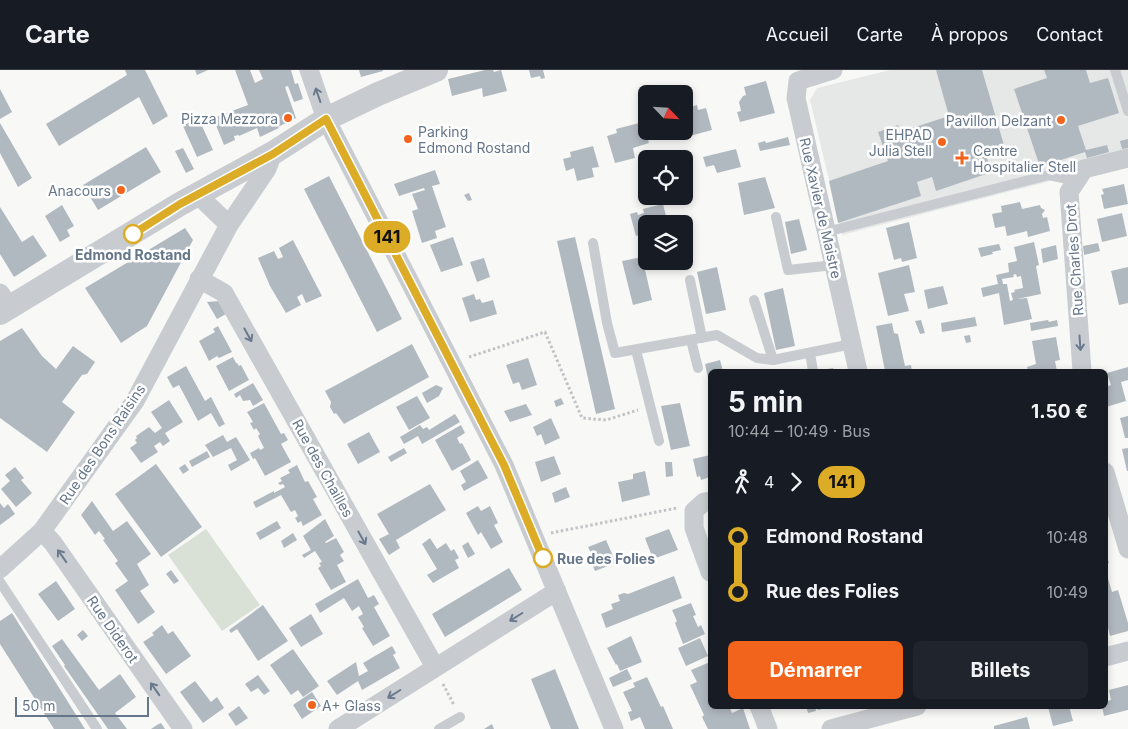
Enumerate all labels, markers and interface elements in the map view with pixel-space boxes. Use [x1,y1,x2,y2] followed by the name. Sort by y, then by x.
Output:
[25,20,90,49] text: Carte
[766,24,829,45] text: Accueil
[857,24,903,45] text: Carte
[931,24,1008,45] text: À propos
[1036,24,1103,45] text: Contact
[638,85,692,140] north arrow
[638,85,693,270] map controls
[313,87,322,103] one-way arrow
[181,110,278,127] place label: Pizza Mezzora
[282,112,294,124] marker: Pizza Mezzora
[946,112,1051,129] place label: Pavillon Delzant
[1055,114,1067,126] marker: Pavillon Delzant
[418,123,530,156] place label: Parking Edmond Rostand
[869,126,932,159] place label: EHPAD Julia Stell
[402,133,414,145] marker: Parking Edmond Rostand
[797,136,845,280] street label: Rue Xavier de Maistre
[936,136,948,148] marker: EHPAD Julia Stell
[973,142,1076,175] place label: Centre Hospitalier Stell
[638,150,693,205] button: locate
[955,151,969,165] marker: Centre Hospitalier Stell
[48,182,111,199] place label: Anacours
[115,184,127,196] marker: Anacours
[1062,203,1086,317] street label: Rue Charles Drot
[638,215,693,270] button: layers
[358,221,416,253] line badge: 141
[123,224,143,244] marker: Edmond Rostand
[373,226,401,247] text: 141
[75,246,191,263] place label: Edmond Rostand
[243,328,253,342] one-way arrow
[1075,335,1084,351] one-way arrow
[55,381,149,507] street label: Rue des Bons Raisins
[728,385,803,419] text: 5 min
[1031,400,1088,423] text: 1.50 €
[289,416,357,520] street label: Rue des Chailles
[728,421,870,441] text: 10:44 – 10:49 · Bus
[728,468,756,496] icon: walk
[782,468,810,496] icon: forward
[828,471,855,492] text: 141
[764,472,774,492] text: 4
[766,525,923,548] text: Edmond Rostand
[1047,527,1088,547] text: 10:48
[357,530,367,545] one-way arrow
[533,548,553,568] marker: Rue des Folies
[57,549,67,563] one-way arrow
[557,550,655,567] place label: Rue des Folies
[766,580,899,603] text: Rue des Folies
[1047,582,1088,602] text: 10:49
[84,592,142,666] street label: Rue Diderot
[509,612,523,622] one-way arrow
[728,641,903,699] button: Démarrer
[913,641,1088,699] button: Billets
[150,682,160,696] one-way arrow
[388,689,402,699] one-way arrow
[15,694,149,717] scale bar
[22,697,56,714] text: 50 m
[322,697,381,714] place label: A+ Glass
[306,699,318,711] marker: A+ Glass

